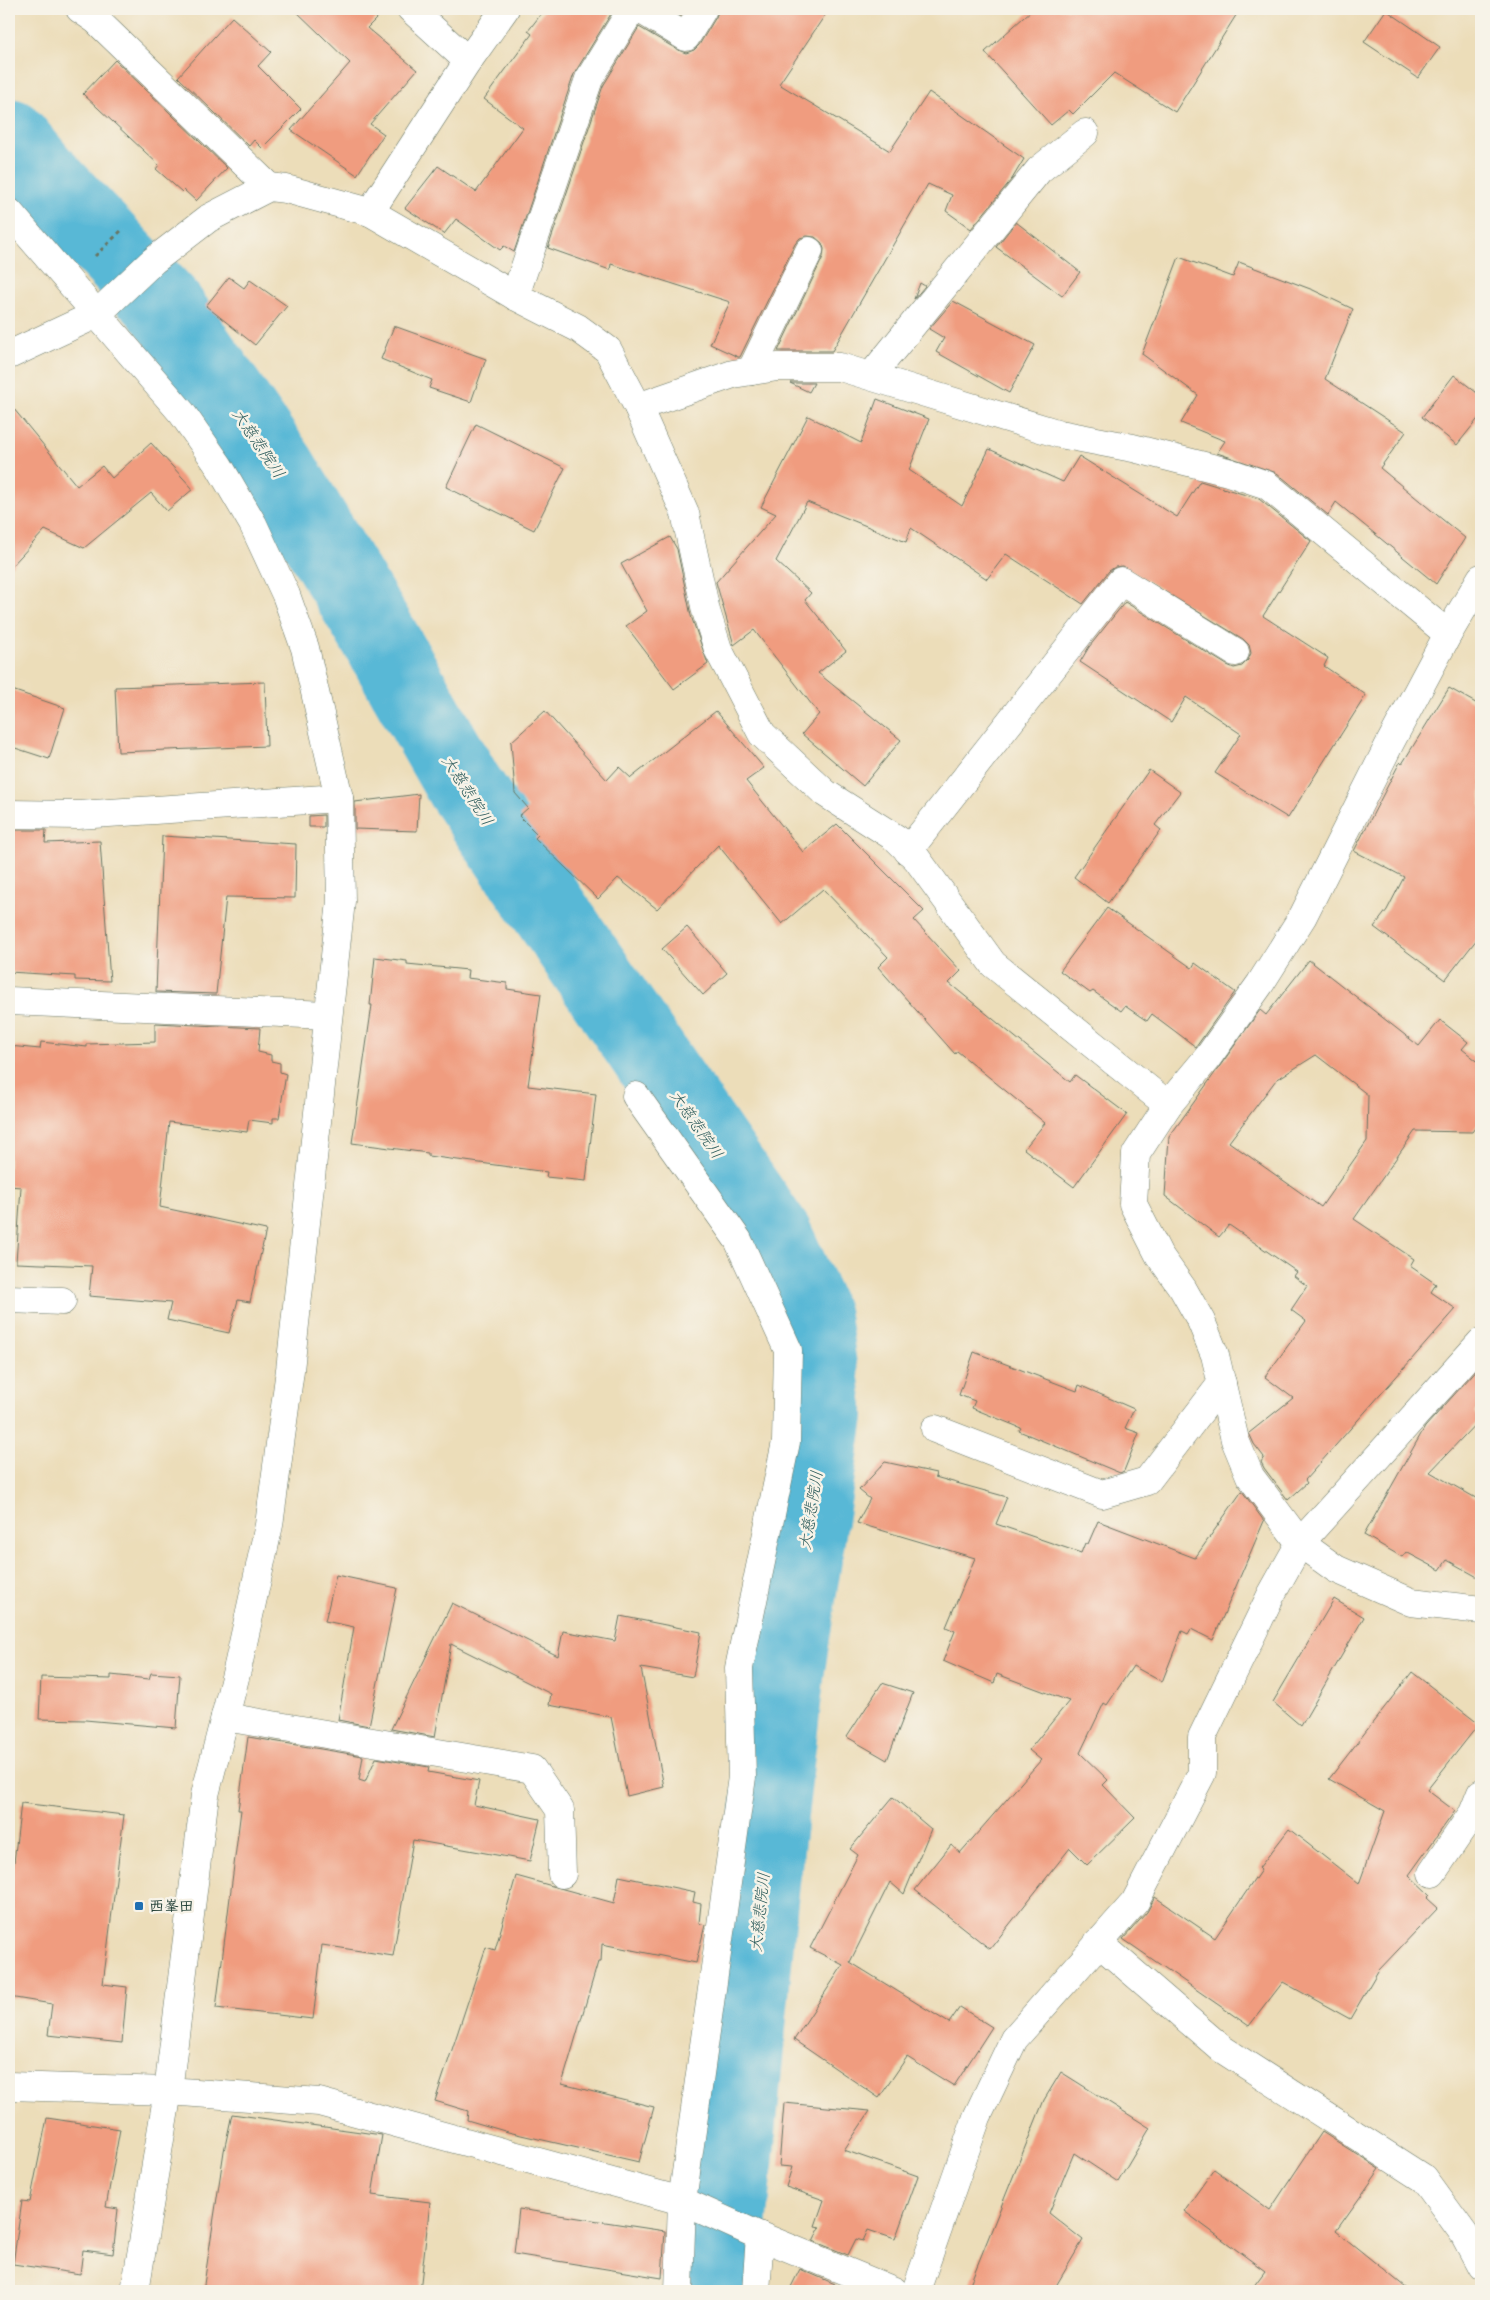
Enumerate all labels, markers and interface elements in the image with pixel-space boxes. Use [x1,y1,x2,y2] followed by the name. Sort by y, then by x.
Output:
[228,404,290,482] water label: 大慈悲院川
[438,751,498,829] water label: 大慈悲院川
[666,1085,728,1163] water label: 大慈悲院川
[794,1469,826,1551] water label: 大慈悲院川
[745,1871,773,1953] water label: 大慈悲院川
[149,1896,194,1915] place label: 西峯田
[133,1900,145,1912] marker: 西峯田

